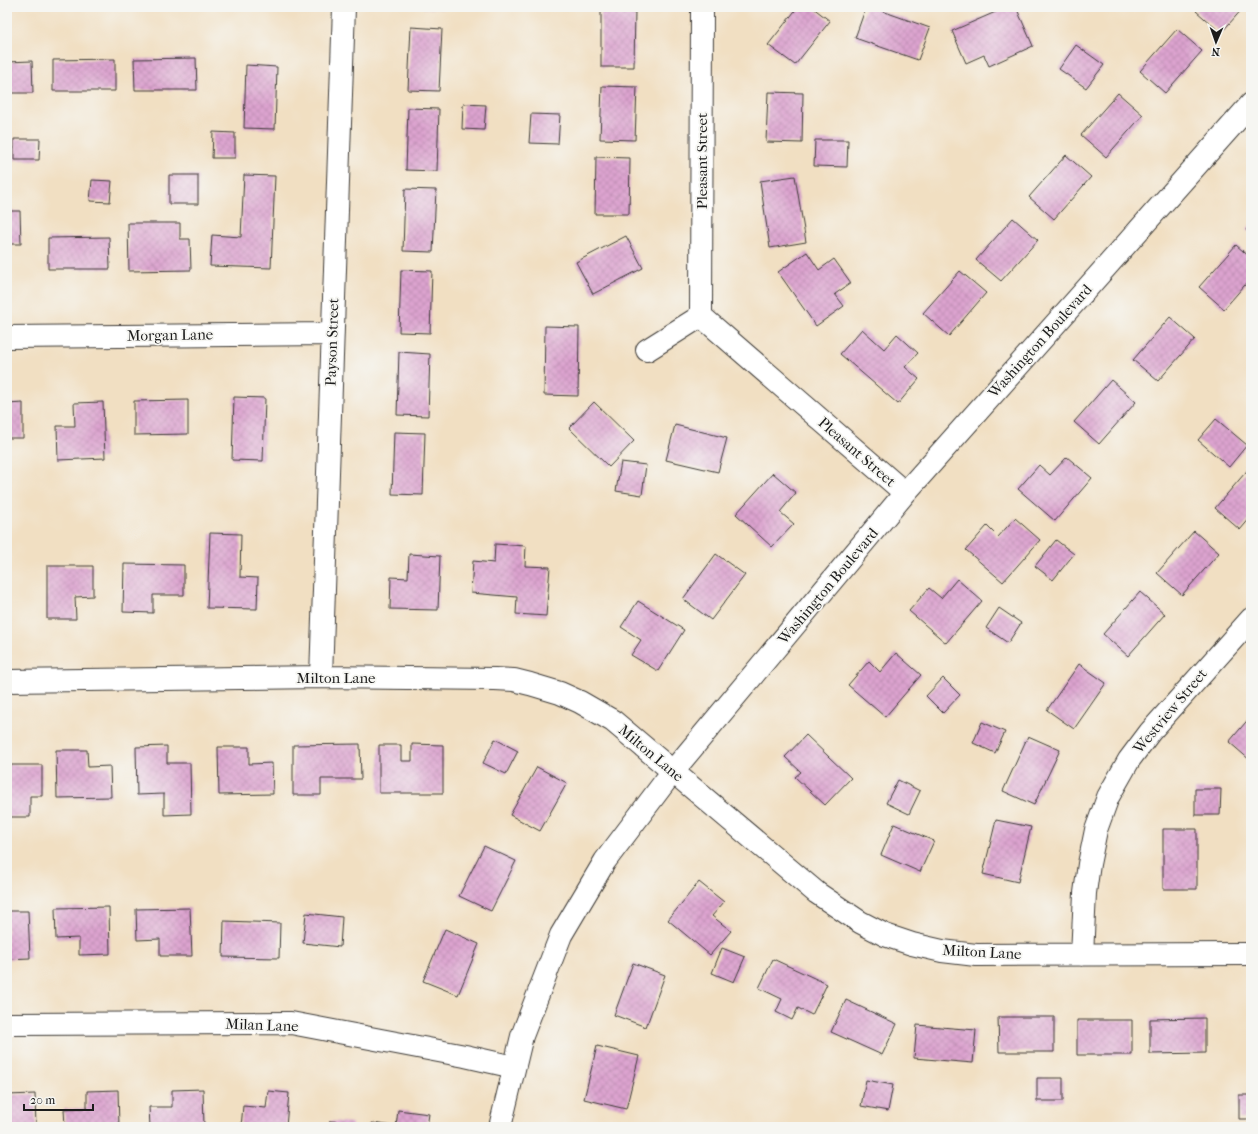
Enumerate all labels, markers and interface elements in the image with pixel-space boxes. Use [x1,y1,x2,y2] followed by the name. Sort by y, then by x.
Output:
[1196,22,1236,62] north arrow
[1211,45,1220,58] text: N
[693,112,711,209] street label: Pleasant Street
[984,280,1096,402] street label: Washington Boulevard
[321,297,343,386] street label: Payson Street
[127,325,214,345] street label: Morgan Lane
[815,413,900,491] street label: Pleasant Street
[773,524,882,649] street label: Washington Boulevard
[1129,664,1211,758] street label: Westview Street
[296,669,376,687] street label: Milton Lane
[615,721,688,786] street label: Milton Lane
[942,941,1023,963] street label: Milton Lane
[225,1015,299,1035] street label: Milan Lane
[24,1086,93,1112] scale bar
[30,1093,55,1107] text: 20 m

